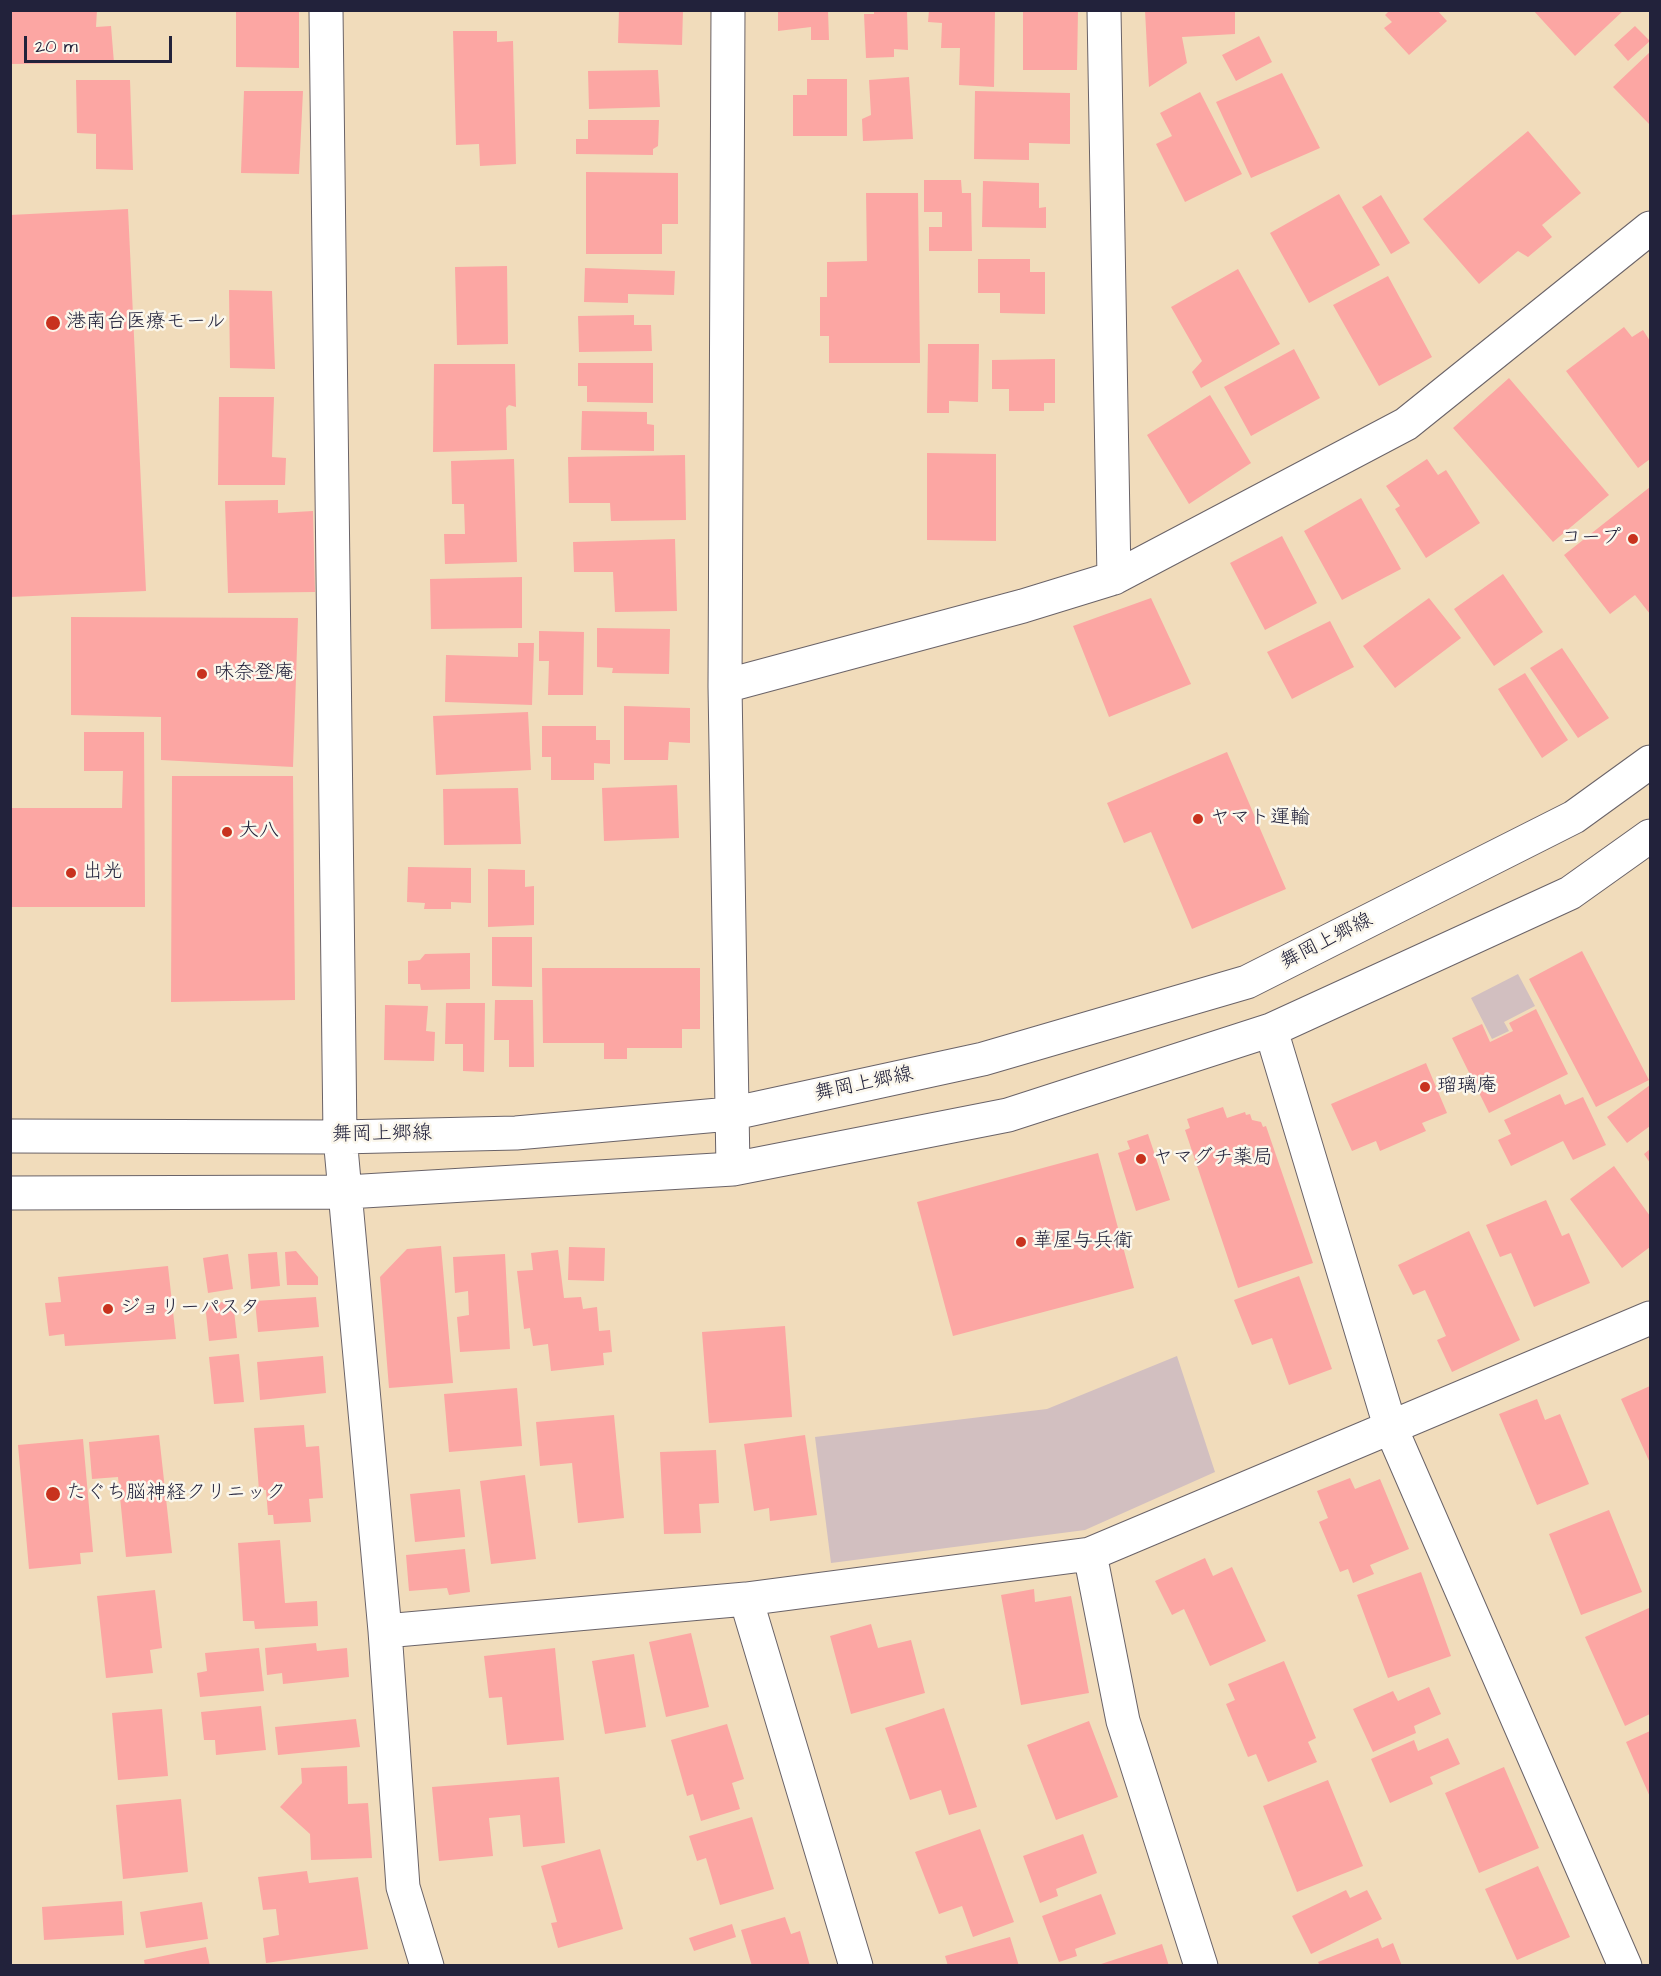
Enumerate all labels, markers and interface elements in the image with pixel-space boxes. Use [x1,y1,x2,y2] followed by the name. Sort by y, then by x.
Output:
[27,24,176,62] scale bar
[35,34,78,59] text: 20 m
[66,311,226,335] place label: 港南台医療モール
[44,314,62,332] marker: 港南台医療モール
[1561,527,1621,551] place label: コープ
[1626,532,1640,546] marker: コープ
[214,662,294,686] place label: 味奈登庵
[195,667,209,681] marker: 味奈登庵
[1210,807,1310,831] place label: ヤマト運輸
[1191,812,1205,826] marker: ヤマト運輸
[239,820,279,844] place label: 大八
[220,825,234,839] marker: 大八
[83,861,123,885] place label: 出光
[64,866,78,880] marker: 出光
[1277,909,1377,975] street label: 舞岡上郷線
[813,1063,915,1107] street label: 舞岡上郷線
[1437,1075,1497,1099] place label: 瑠璃庵
[1418,1080,1432,1094] marker: 瑠璃庵
[332,1122,432,1148] street label: 舞岡上郷線
[1153,1147,1273,1171] place label: ヤマグチ薬局
[1134,1152,1148,1166] marker: ヤマグチ薬局
[1033,1230,1133,1254] place label: 華屋与兵衛
[1014,1235,1028,1249] marker: 華屋与兵衛
[120,1297,260,1321] place label: ジョリーパスタ
[101,1302,115,1316] marker: ジョリーパスタ
[66,1482,286,1506] place label: たぐち脳神経クリニック
[44,1485,62,1503] marker: たぐち脳神経クリニック

